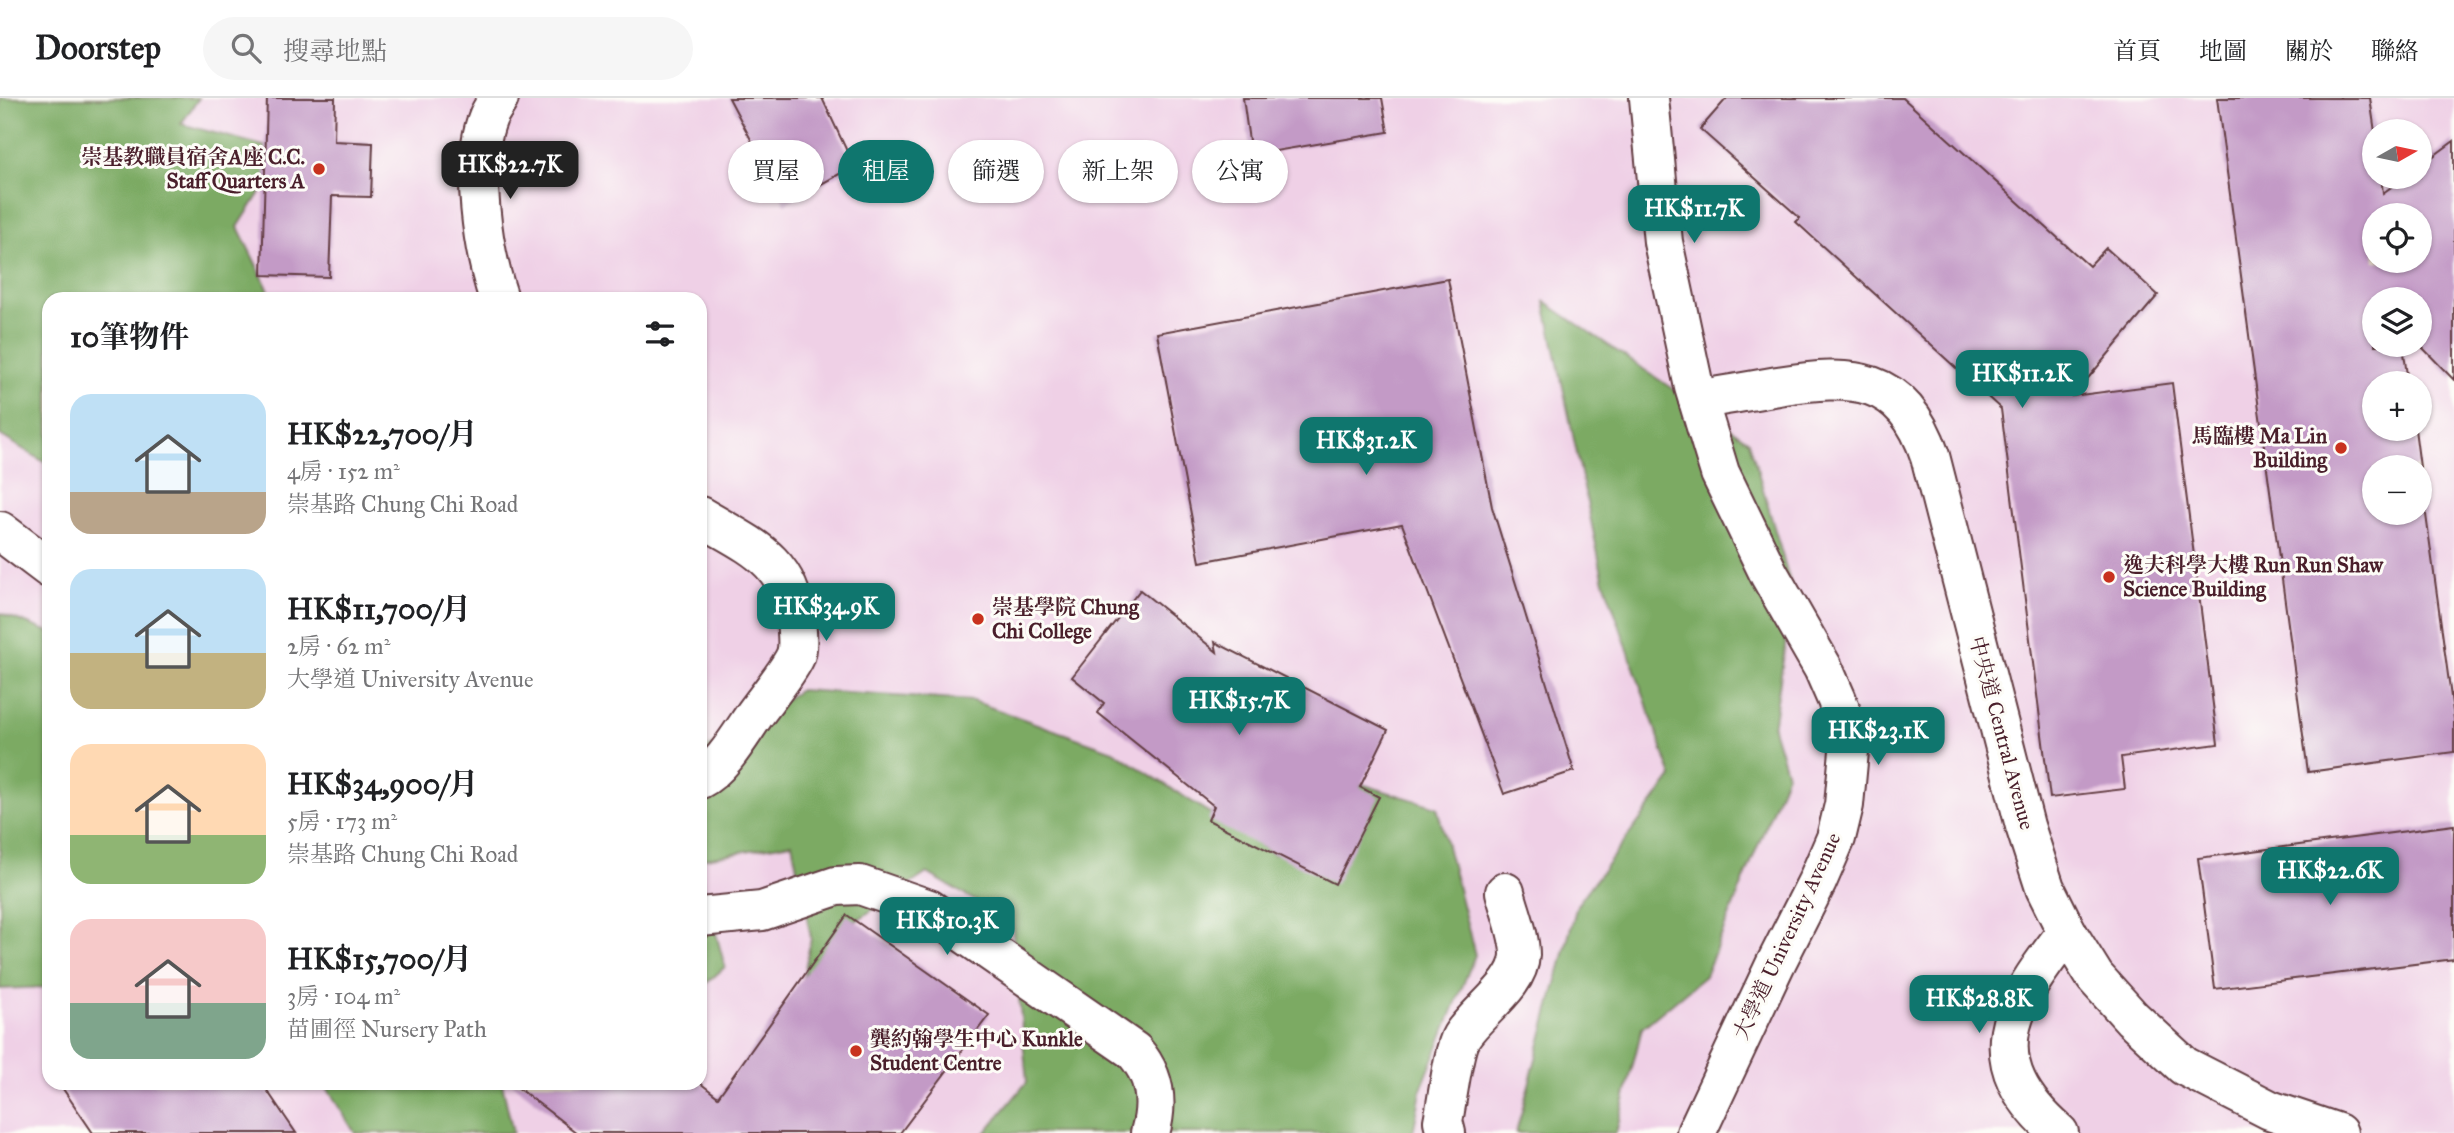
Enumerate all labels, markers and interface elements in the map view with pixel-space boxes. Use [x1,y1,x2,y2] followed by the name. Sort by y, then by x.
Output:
[203,17,693,80] search box
[35,28,161,68] text: Doorstep
[227,29,265,67] icon: search
[283,35,387,67] text: 搜尋地點
[2113,36,2161,66] text: 首頁
[2199,36,2247,66] text: 地圖
[2285,36,2333,66] text: 關於
[2371,36,2419,66] text: 聯絡
[2362,119,2432,189] north arrow
[2362,119,2432,525] map controls
[728,140,824,203] chip: 買屋
[838,140,934,203] chip: 租屋
[948,140,1044,203] chip: 篩選
[1058,140,1178,203] chip: 新上架
[1192,140,1288,203] chip: 公寓
[438,141,582,201] pin: HK$22.7K
[81,144,306,194] place label: 崇基教職員宿舍A座 C.C. Staff Quarters A
[457,150,563,178] text: HK$22.7K
[311,161,327,177] marker: 崇基教職員宿舍A座 C.C. Staff Quarters A
[1622,186,1766,245] pin: HK$11.7K
[1644,194,1744,222] text: HK$11.7K
[2362,203,2432,273] button: locate
[2362,287,2432,357] button: layers
[641,315,679,353] icon: filters
[70,319,189,355] text: 10筆物件
[1950,350,2094,410] pin: HK$11.2K
[1972,359,2072,387] text: HK$11.2K
[2362,371,2432,441] button: +
[287,416,477,452] text: HK$22,700/月
[1294,418,1438,477] pin: HK$31.2K
[126,422,210,506] icon: home
[2192,423,2328,473] place label: 馬臨樓 Ma Lin Building
[1316,426,1416,454] text: HK$31.2K
[2333,440,2349,456] marker: 馬臨樓 Ma Lin Building
[2362,455,2432,525] button: −
[287,457,400,485] text: 4房 · 152 m²
[287,490,518,518] text: 崇基路 Chung Chi Road
[2123,552,2384,602] place label: 逸夫科學大樓 Run Run Shaw Science Building
[2101,569,2117,585] marker: 逸夫科學大樓 Run Run Shaw Science Building
[754,584,898,643] pin: HK$34.9K
[287,591,471,627] text: HK$11,700/月
[773,592,879,620] text: HK$34.9K
[992,594,1140,644] place label: 崇基學院 Chung Chi College
[126,597,210,681] icon: home
[970,611,986,627] marker: 崇基學院 Chung Chi College
[287,632,390,660] text: 2房 · 62 m²
[1964,633,2040,833] street label: 中央道 Central Avenue
[287,665,534,693] text: 大學道 University Avenue
[1167,678,1311,737] pin: HK$15.7K
[1188,686,1290,714] text: HK$15.7K
[1806,708,1950,767] pin: HK$23.1K
[1828,716,1928,744] text: HK$23.1K
[287,766,478,802] text: HK$34,900/月
[126,772,210,856] icon: home
[287,807,397,835] text: 5房 · 173 m²
[1728,828,1846,1044] street label: 大學道 University Avenue
[287,840,518,868] text: 崇基路 Chung Chi Road
[2258,848,2402,907] pin: HK$22.6K
[2277,856,2383,884] text: HK$22.6K
[875,898,1019,957] pin: HK$10.3K
[896,906,998,934] text: HK$10.3K
[287,941,472,977] text: HK$15,700/月
[126,947,210,1031] icon: home
[1907,976,2051,1035] pin: HK$28.8K
[287,982,400,1010] text: 3房 · 104 m²
[1926,984,2032,1012] text: HK$28.8K
[287,1015,487,1043] text: 苗圃徑 Nursery Path
[870,1026,1083,1076] place label: 龔約翰學生中心 Kunkle Student Centre
[848,1043,864,1059] marker: 龔約翰學生中心 Kunkle Student Centre

